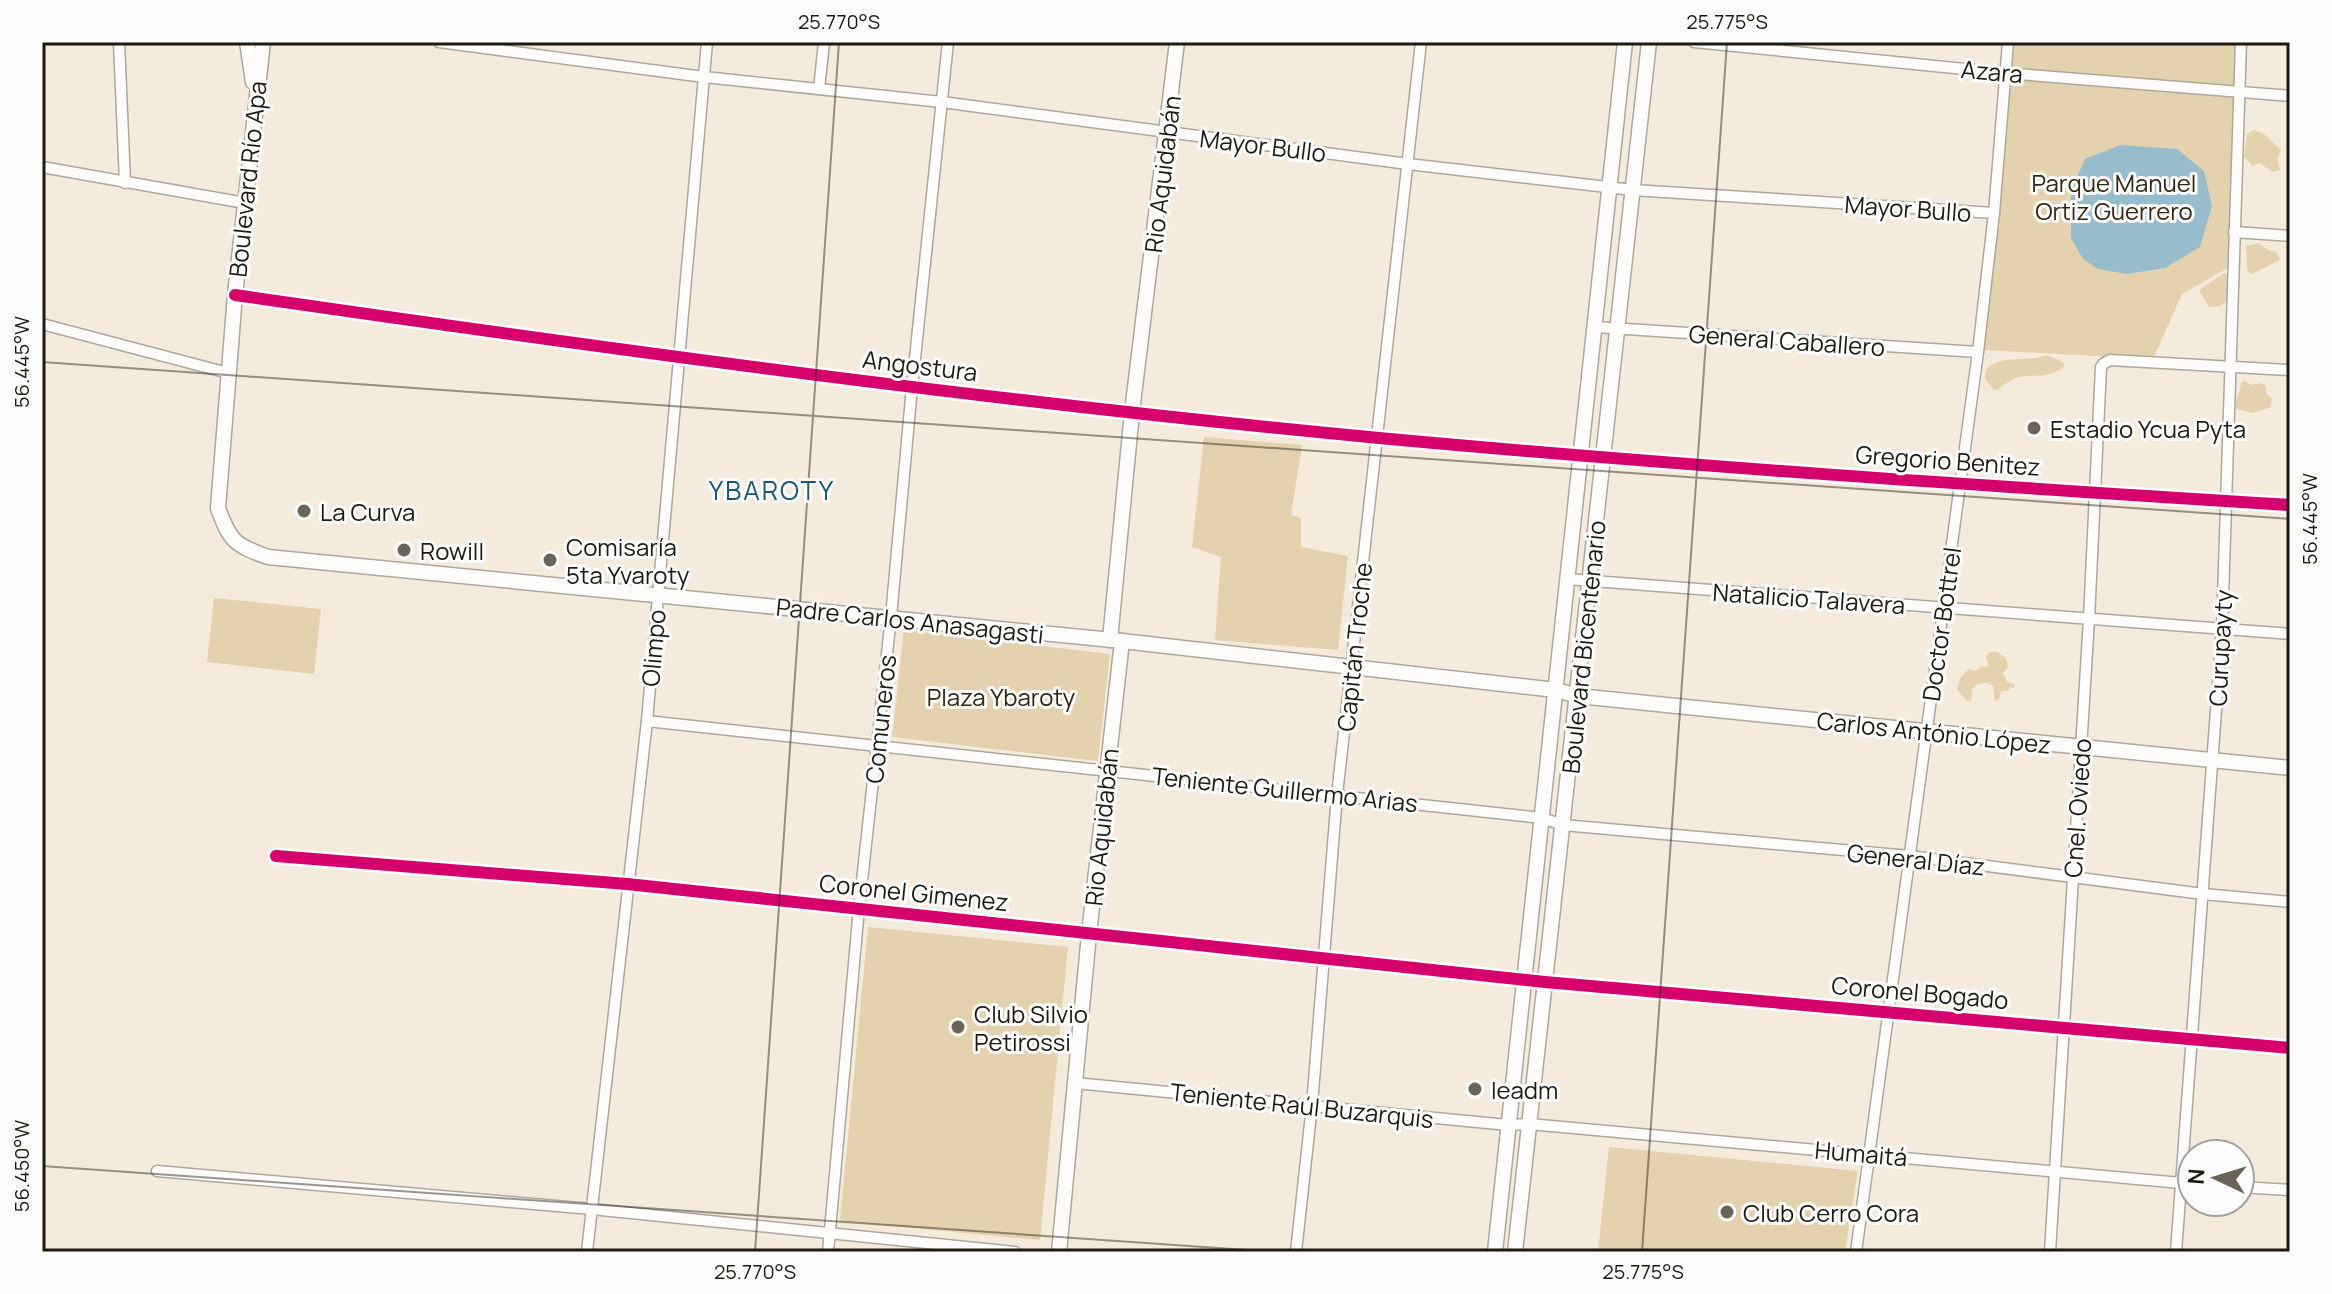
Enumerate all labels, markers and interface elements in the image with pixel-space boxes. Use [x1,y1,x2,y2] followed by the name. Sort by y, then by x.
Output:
[798,8,880,35] text: 25.770°S
[1686,8,1768,35] text: 25.775°S
[1960,52,2024,90] street label: Azara
[220,79,274,279] street label: Boulevard Río Apa
[1136,93,1188,255] street label: Rio Aquidabán
[1198,121,1328,169] street label: Mayor Bullo
[2032,166,2196,227] park label: Parque Manuel Ortiz Guerrero
[1844,187,1972,229] street label: Mayor Bullo
[8,316,35,408] text: 56.445°W
[1688,317,1886,363] street label: General Caballero
[861,342,979,388] street label: Angostura
[2050,412,2246,445] place label: Estadio Ycua Pyta
[2025,419,2043,437] marker: Estadio Ycua Pyta
[1855,437,2041,483] street label: Gregorio Benitez
[709,472,835,508] district label: YBAROTY
[2296,473,2323,565] text: 56.445°W
[320,495,415,528] place label: La Curva
[295,502,313,520] marker: La Curva
[1553,519,1613,775] street label: Boulevard Bicentenario
[566,530,690,591] place label: Comisaría 5ta Yvaroty
[420,534,484,567] place label: Rowill
[395,541,413,559] marker: Rowill
[1914,545,1968,703] street label: Doctor Bottrel
[541,551,559,569] marker: Comisaría 5ta Yvaroty
[1329,561,1379,733] street label: Capitán Troche
[1712,575,1906,621] street label: Natalicio Talavera
[2200,589,2240,707] street label: Curupayty
[774,590,1046,650] street label: Padre Carlos Anasagasti
[633,608,673,688] street label: Olimpo
[857,653,903,785] street label: Comuneros
[927,680,1076,713] park label: Plaza Ybaroty
[1815,703,2053,761] street label: Carlos António López
[2056,737,2098,879] street label: Cnel. Oviedo
[1076,747,1126,907] street label: Rio Aquidabán
[1150,759,1420,819] street label: Teniente Guillermo Arias
[1845,835,1987,883] street label: General Díaz
[818,866,1010,918] street label: Coronel Gimenez
[1830,968,2010,1016] street label: Coronel Bogado
[974,997,1088,1058] place label: Club Silvio Petirossi
[949,1018,967,1036] marker: Club Silvio Petirossi
[1491,1073,1558,1106] place label: Ieadm
[1169,1075,1435,1135] street label: Teniente Raúl Buzarquis
[1466,1080,1484,1098] marker: Ieadm
[8,1120,35,1212] text: 56.450°W
[1813,1133,1909,1173] street label: Humaitá
[2176,1138,2256,1218] north arrow
[2181,1168,2212,1186] text: N
[1743,1196,1919,1229] place label: Club Cerro Cora
[1718,1203,1736,1221] marker: Club Cerro Cora
[714,1258,796,1285] text: 25.770°S
[1602,1258,1684,1285] text: 25.775°S

